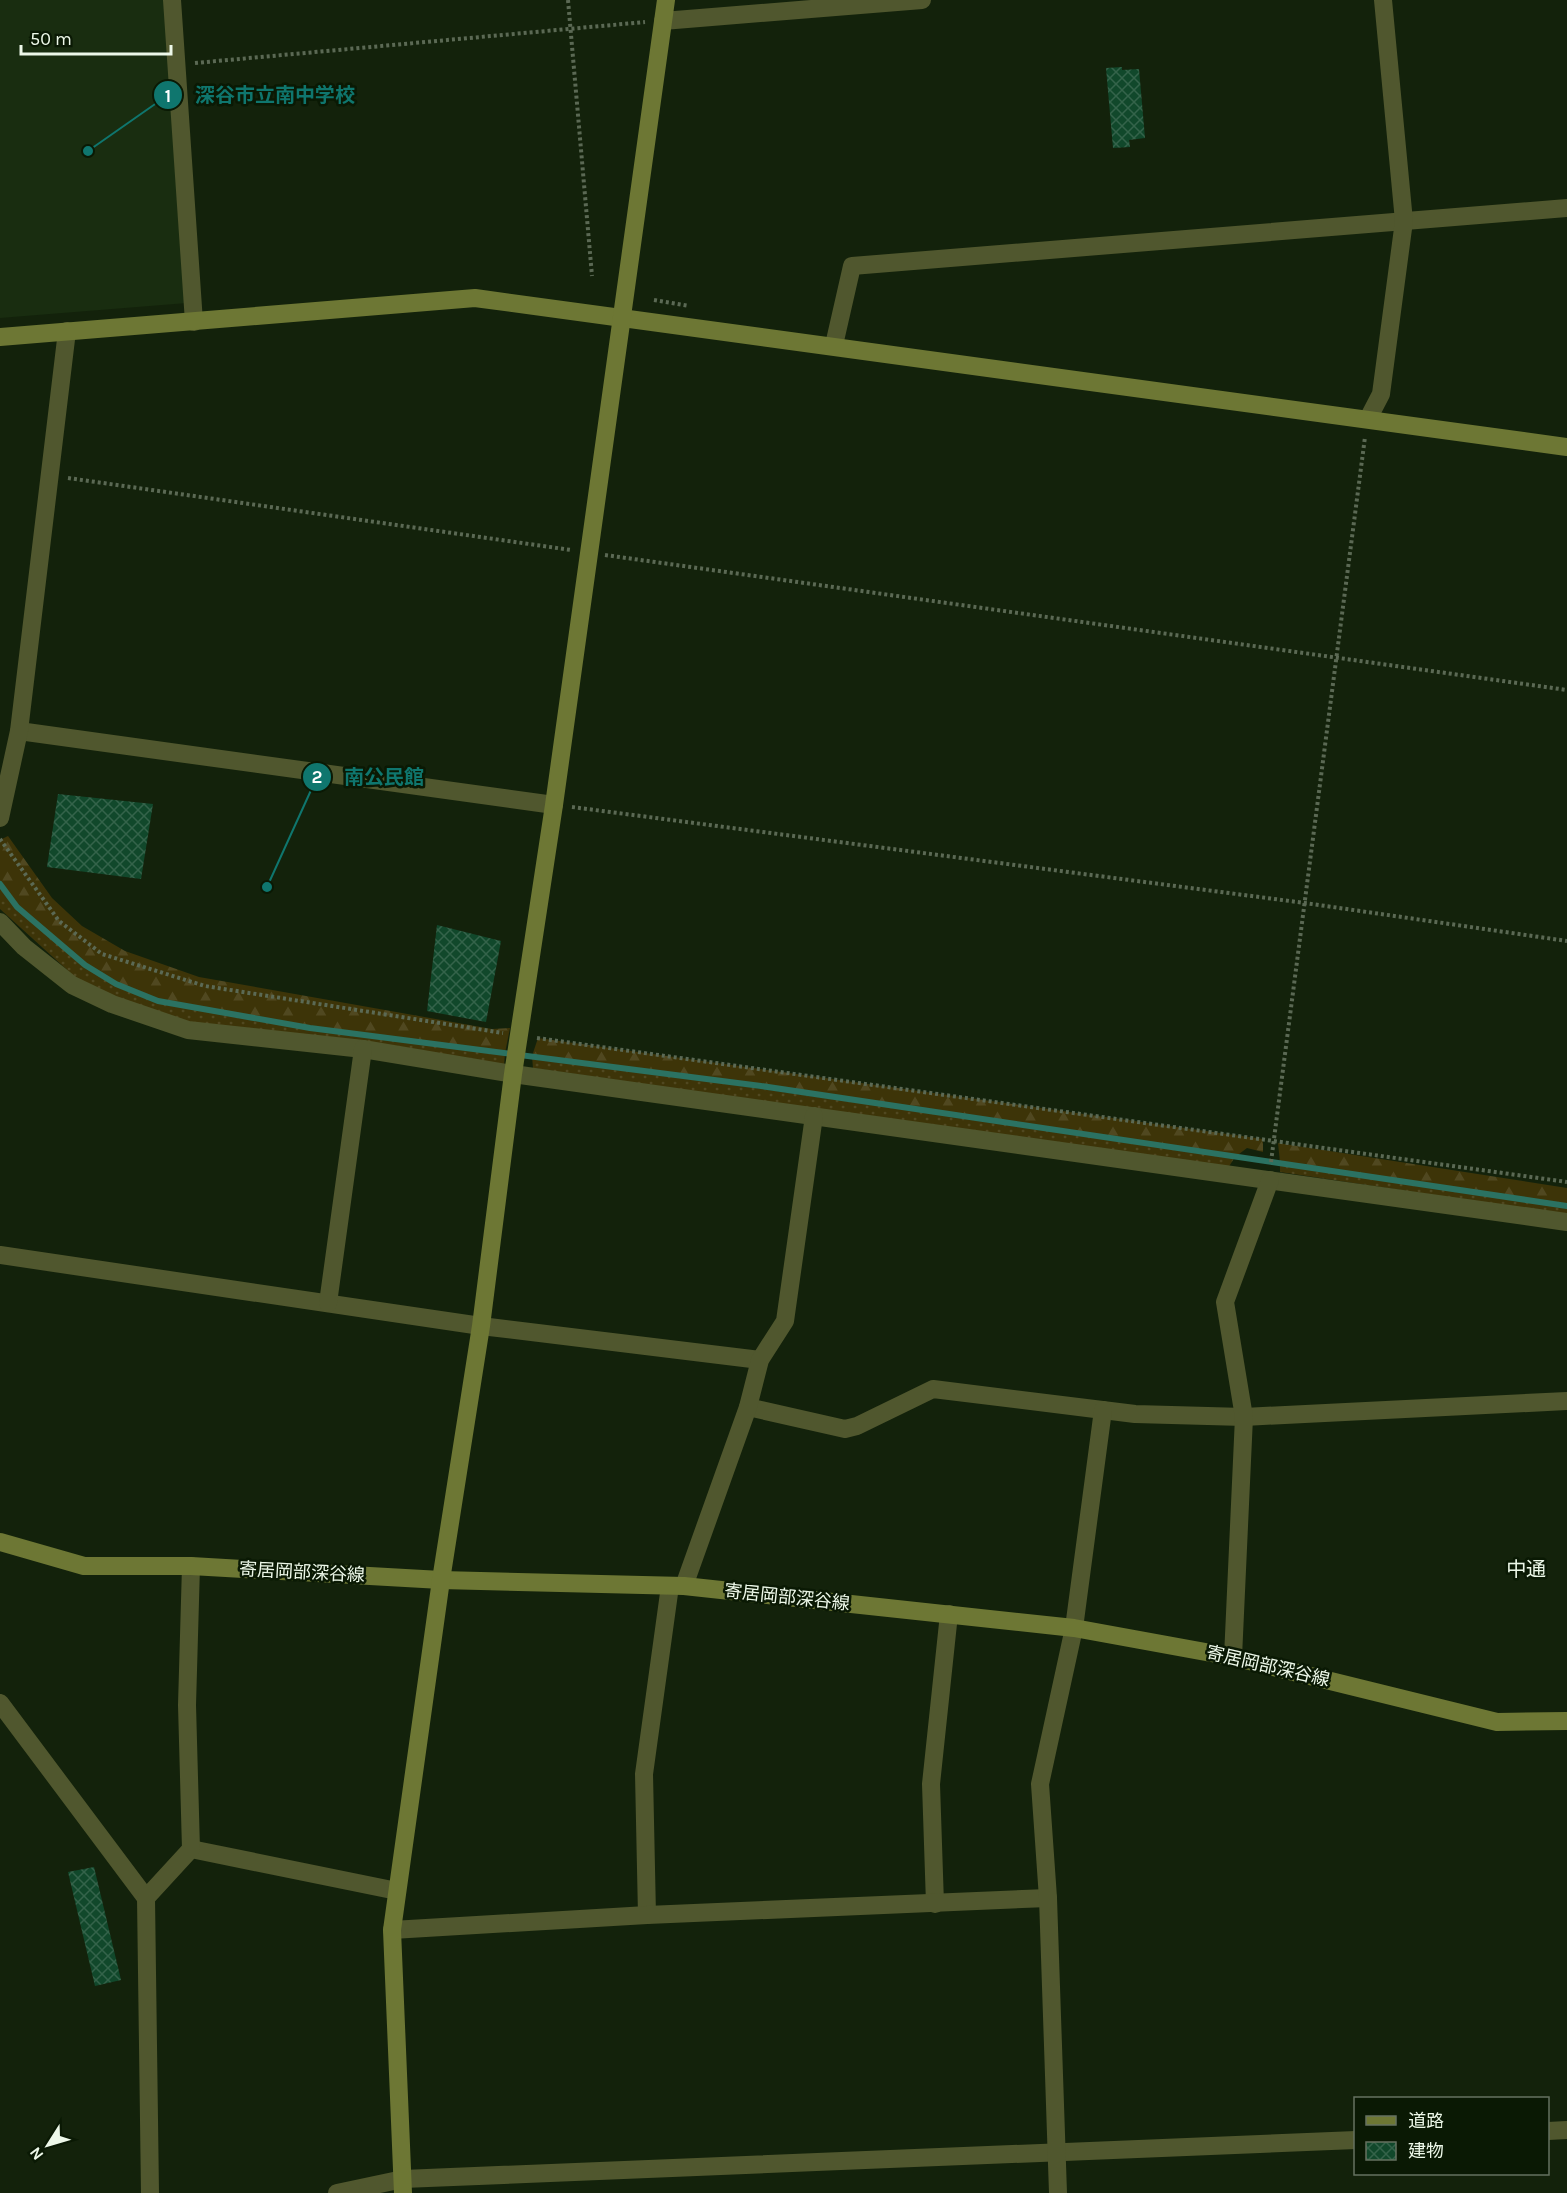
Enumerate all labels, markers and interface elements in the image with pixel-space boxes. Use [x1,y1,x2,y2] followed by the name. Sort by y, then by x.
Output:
[21,18,171,56] scale bar
[30,28,72,50] text: 50 m
[153,76,367,114] callout: 深谷市立南中学校
[195,84,355,107] text: 深谷市立南中学校
[165,85,171,107] text: 1
[302,758,436,796] callout: 南公民館
[312,766,322,788] text: 2
[344,766,424,789] text: 南公民館
[239,1558,365,1586] street label: 寄居岡部深谷線
[1506,1558,1546,1581] district label: 中通
[723,1579,851,1615] street label: 寄居岡部深谷線
[1204,1641,1332,1691] street label: 寄居岡部深谷線
[1354,2097,1549,2175] legend
[1408,2110,1444,2132] text: 道路
[18,2115,78,2175] north arrow
[1408,2140,1444,2162] text: 建物
[25,2143,47,2164] text: N

